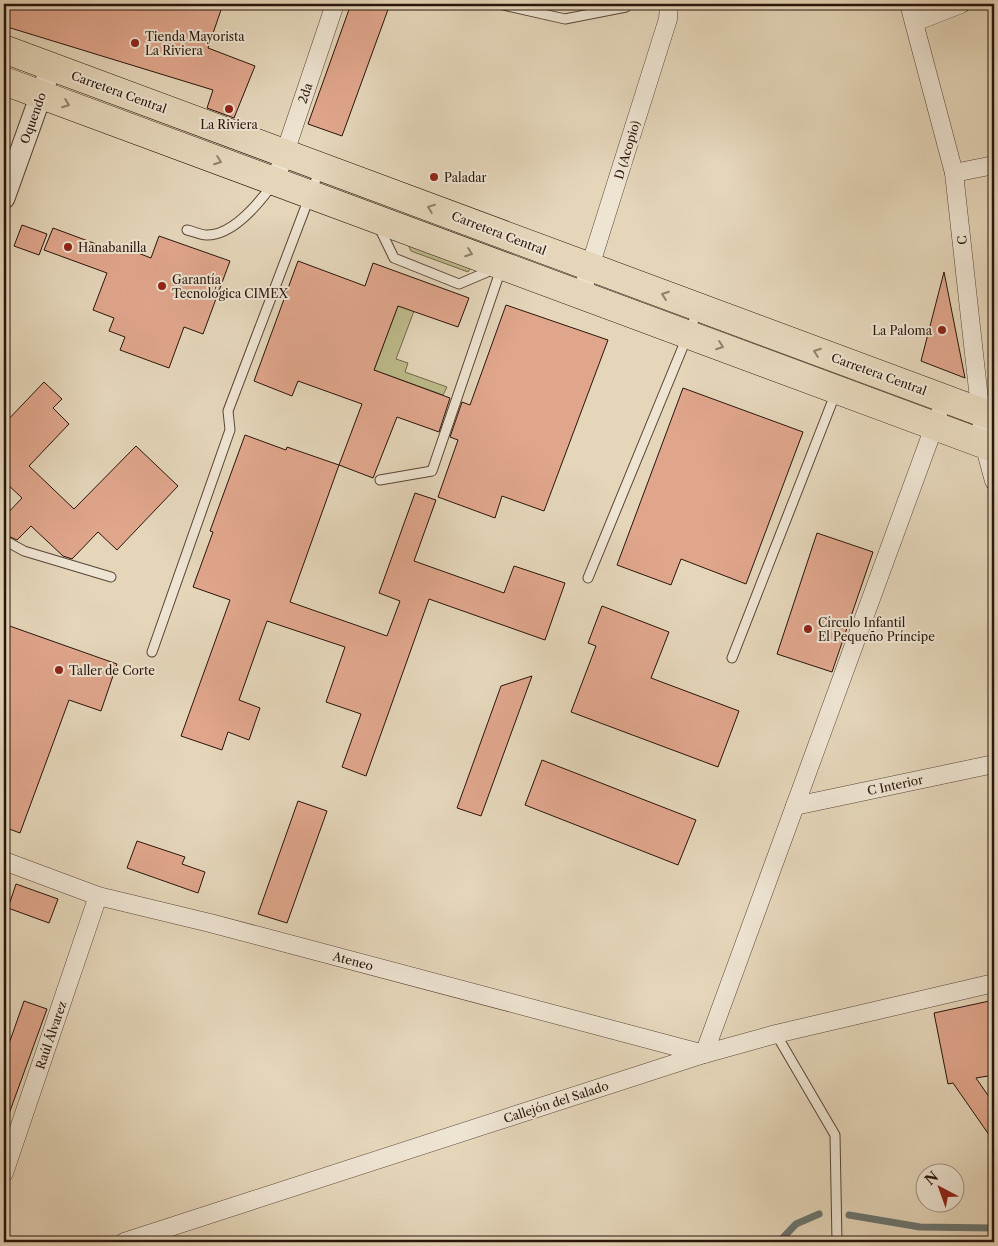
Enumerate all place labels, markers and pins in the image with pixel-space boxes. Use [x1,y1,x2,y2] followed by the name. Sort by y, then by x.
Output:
[145,29,245,58] place label: Tienda Mayorista La Riviera
[129,37,141,49] marker: Tienda Mayorista La Riviera
[223,103,235,115] marker: La Riviera
[200,117,259,132] place label: La Riviera
[444,170,487,185] place label: Paladar
[428,171,440,183] marker: Paladar
[78,240,147,255] place label: Hanabanilla
[62,241,74,253] marker: Hanabanilla
[172,272,288,301] place label: Garantía Tecnológica CIMEX
[156,280,168,292] marker: Garantía Tecnológica CIMEX
[872,323,933,338] place label: La Paloma
[936,324,948,336] marker: La Paloma
[818,615,935,644] place label: Círculo Infantil El Pequeño Príncipe
[802,623,814,635] marker: Círculo Infantil El Pequeño Príncipe
[69,663,155,678] place label: Taller de Corte
[53,664,65,676] marker: Taller de Corte

